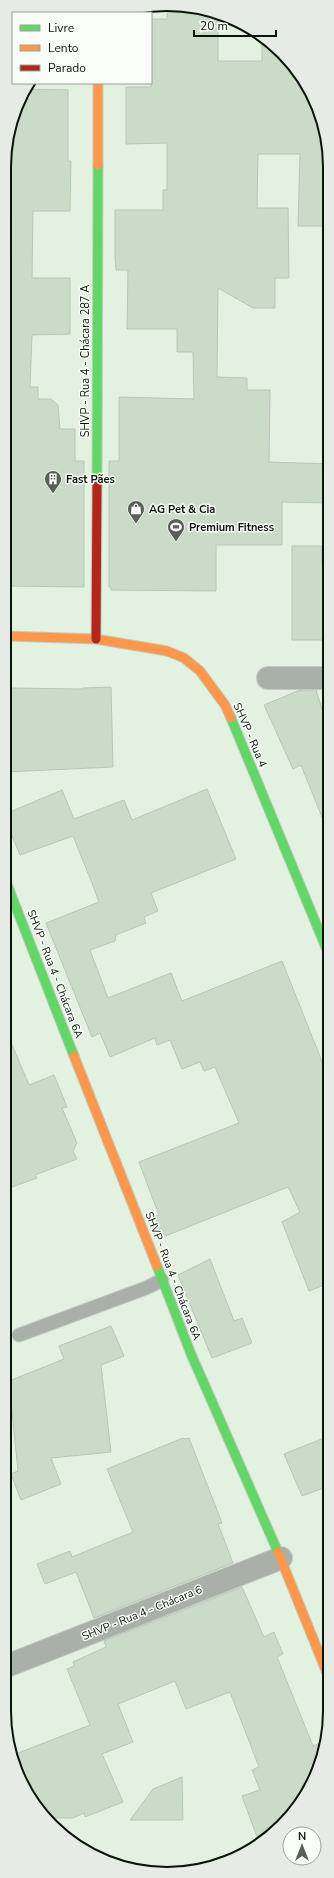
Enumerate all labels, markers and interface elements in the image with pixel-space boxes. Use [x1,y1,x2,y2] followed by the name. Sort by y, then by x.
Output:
[12,12,152,84] legend
[194,12,276,38] scale bar
[200,18,228,34] text: 20 m
[48,20,74,36] text: Livre
[48,40,79,56] text: Lento
[48,60,86,76] text: Parado
[78,285,93,437] street label: SHVP - Rua 4 - Chácara 287 A
[43,469,63,494] building icon: Fast Pães
[66,472,115,487] place label: Fast Pães
[126,499,146,524] shop icon: AG Pet & Cia
[149,502,215,517] place label: AG Pet & Cia
[166,517,186,542] sports icon: Premium Fitness
[189,520,274,535] place label: Premium Fitness
[230,700,270,770] street label: SHVP - Rua 4
[24,908,86,1040] street label: SHVP - Rua 4 - Chácara 6A
[142,1210,204,1342] street label: SHVP - Rua 4 - Chácara 6A
[80,1582,205,1644] street label: SHVP - Rua 4 - Chácara 6
[282,1826,322,1866] north arrow
[298,1829,306,1844] text: N

